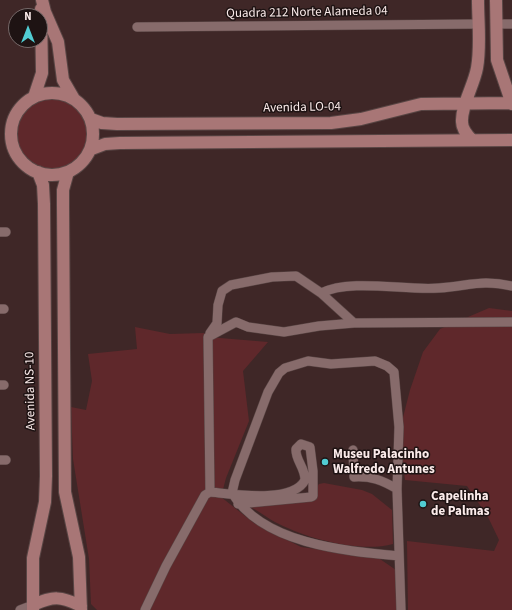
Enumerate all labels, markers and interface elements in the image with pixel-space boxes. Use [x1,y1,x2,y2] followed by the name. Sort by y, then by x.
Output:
[226,4,388,22] street label: Quadra 212 Norte Alameda 04
[8,8,48,48] north arrow
[24,9,32,24] text: N
[263,100,341,116] street label: Avenida LO-04
[23,352,39,430] street label: Avenida NS-10
[333,447,435,478] place label: Museu Palacinho Walfredo Antunes
[320,457,330,467] marker: Museu Palacinho Walfredo Antunes
[431,489,489,520] place label: Capelinha de Palmas
[418,499,428,509] marker: Capelinha de Palmas

